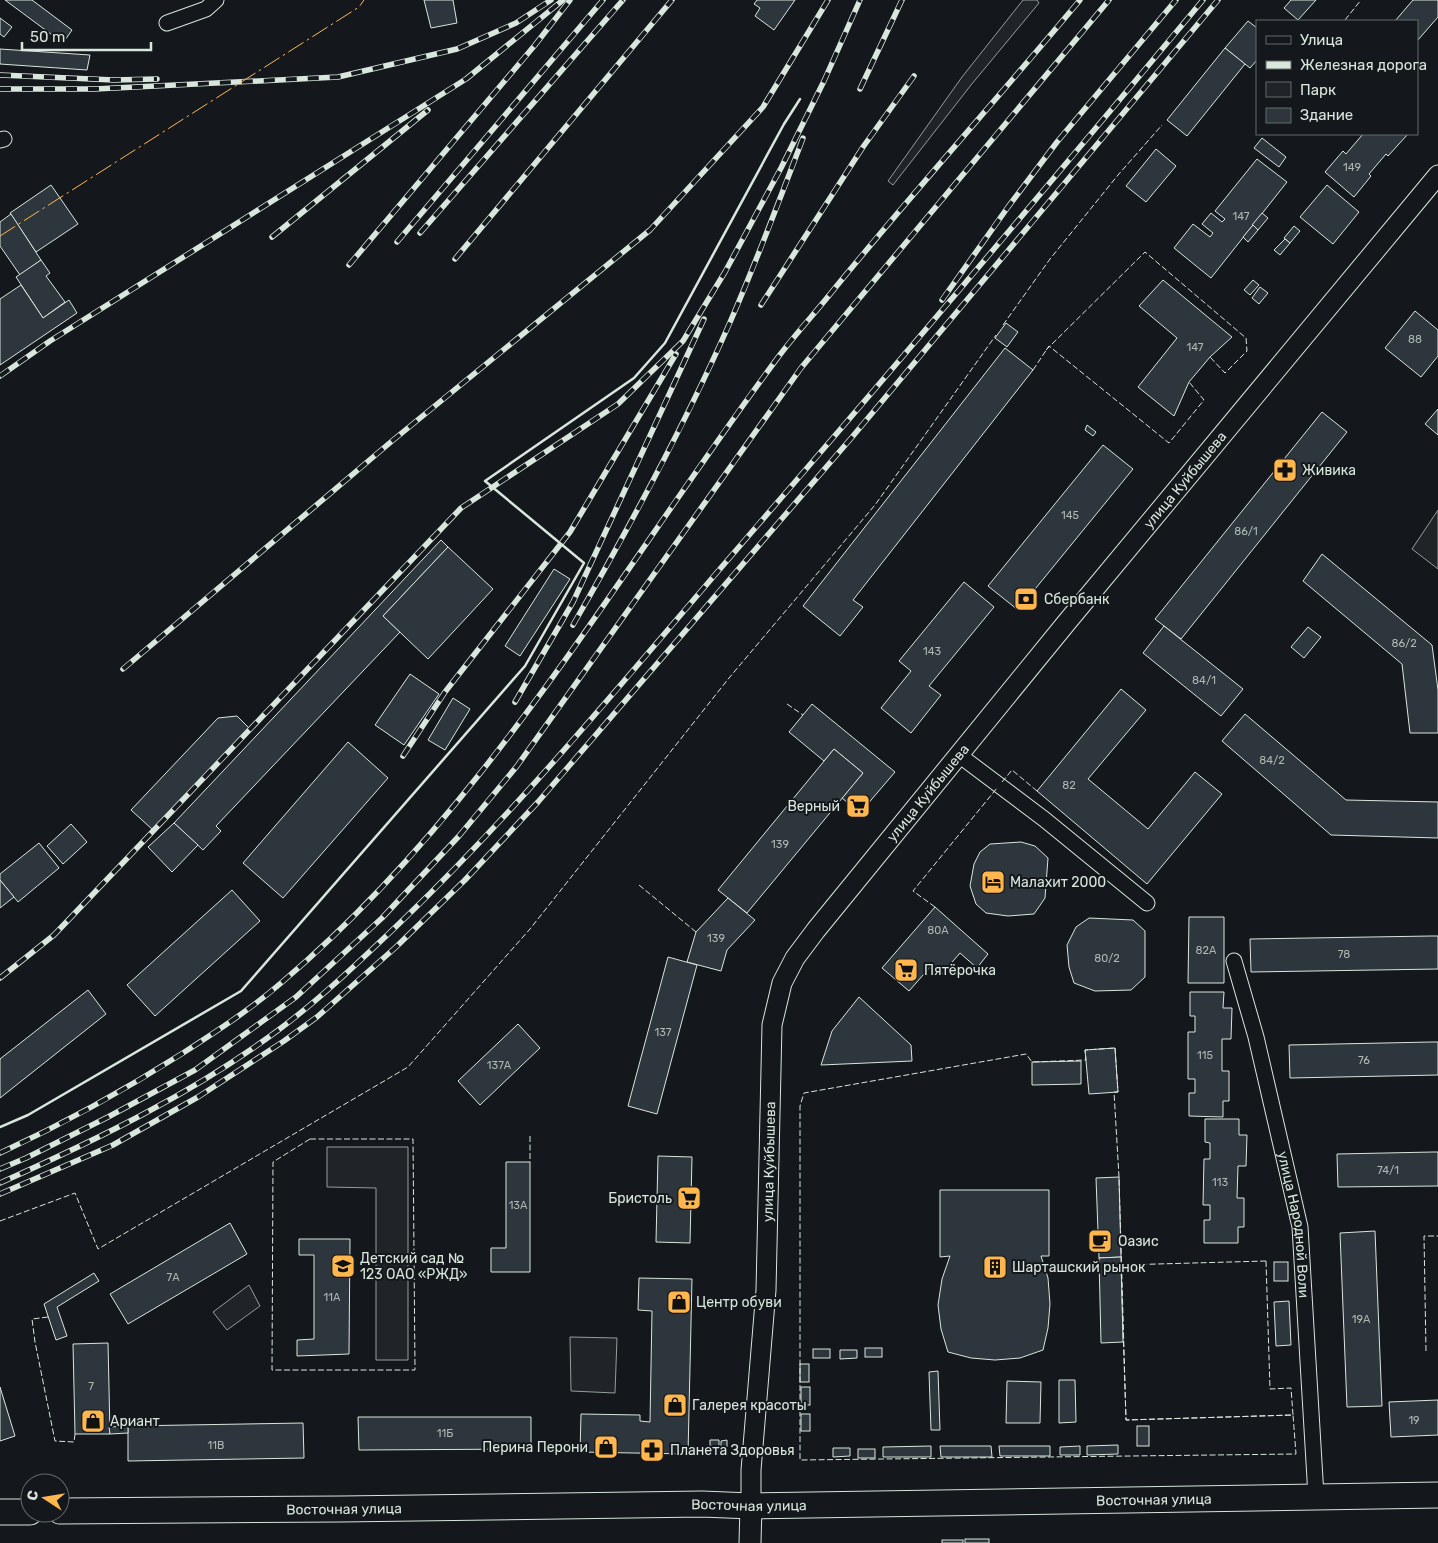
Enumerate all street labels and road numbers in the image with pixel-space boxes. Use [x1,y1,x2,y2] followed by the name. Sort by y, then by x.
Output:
[1140,428,1230,532] street label: улица Куйбышева
[883,741,973,845] street label: улица Куйбышева
[760,1101,779,1222] street label: улица Куйбышева
[1274,1150,1312,1299] street label: улица Народной Воли
[1096,1491,1212,1509] street label: Восточная улица
[691,1496,807,1515] street label: Восточная улица
[286,1500,402,1518] street label: Восточная улица

